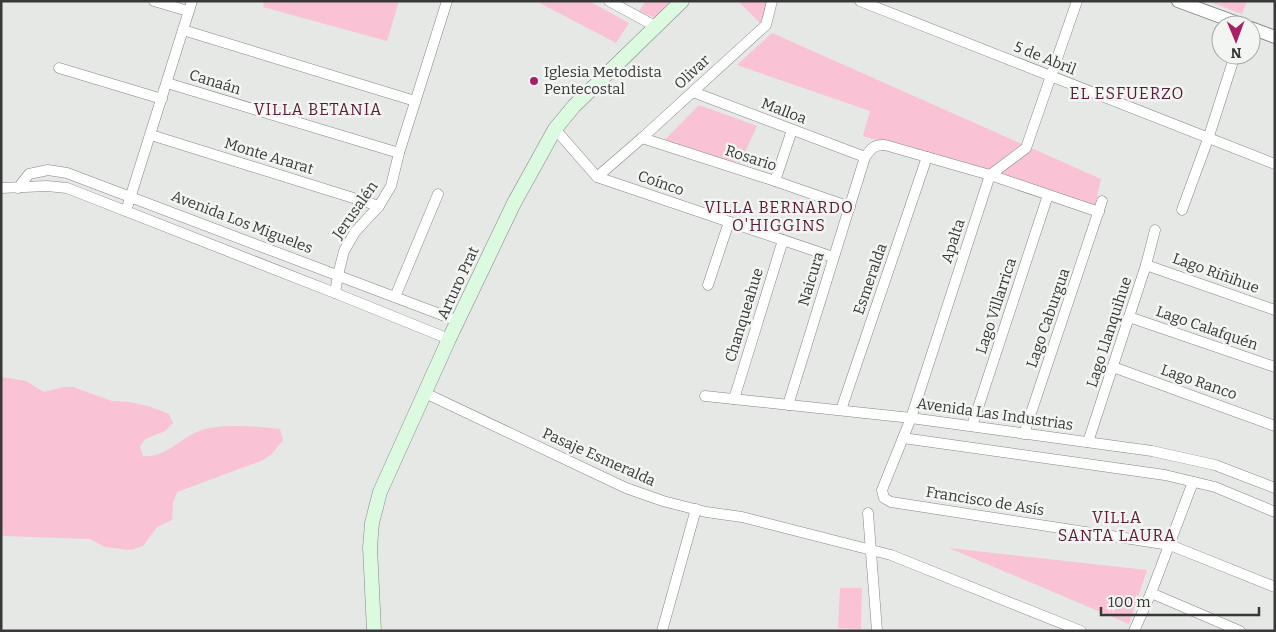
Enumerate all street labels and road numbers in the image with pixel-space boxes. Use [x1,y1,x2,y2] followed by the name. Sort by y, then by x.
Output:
[1011,37,1079,79] street label: 5 de Abril
[670,51,714,93] street label: Olivar
[187,66,243,98] street label: Canaán
[759,94,809,128] street label: Malloa
[222,134,316,178] street label: Monte Ararat
[723,141,779,175] street label: Rosario
[635,167,687,199] street label: Coínco
[328,177,382,243] street label: Jerusalén
[169,187,315,257] street label: Avenida Los Migueles
[937,217,969,265] street label: Apalta
[849,241,891,317] street label: Esmeralda
[433,243,483,322] street label: Arturo Prat
[1170,249,1262,297] street label: Lago Riñihue
[794,250,828,308] street label: Naicura
[972,256,1020,356] street label: Lago Villarrica
[721,266,767,364] street label: Chanqueahue
[1023,266,1073,370] street label: Lago Caburgua
[1083,274,1135,390] street label: Lago Llanquihue
[1154,302,1261,354] street label: Lago Calafquén
[1158,361,1240,403] street label: Lago Ranco
[916,394,1074,434] street label: Avenida Las Industrias
[540,424,658,490] street label: Pasaje Esmeralda
[925,483,1045,519] street label: Francisco de Asís

